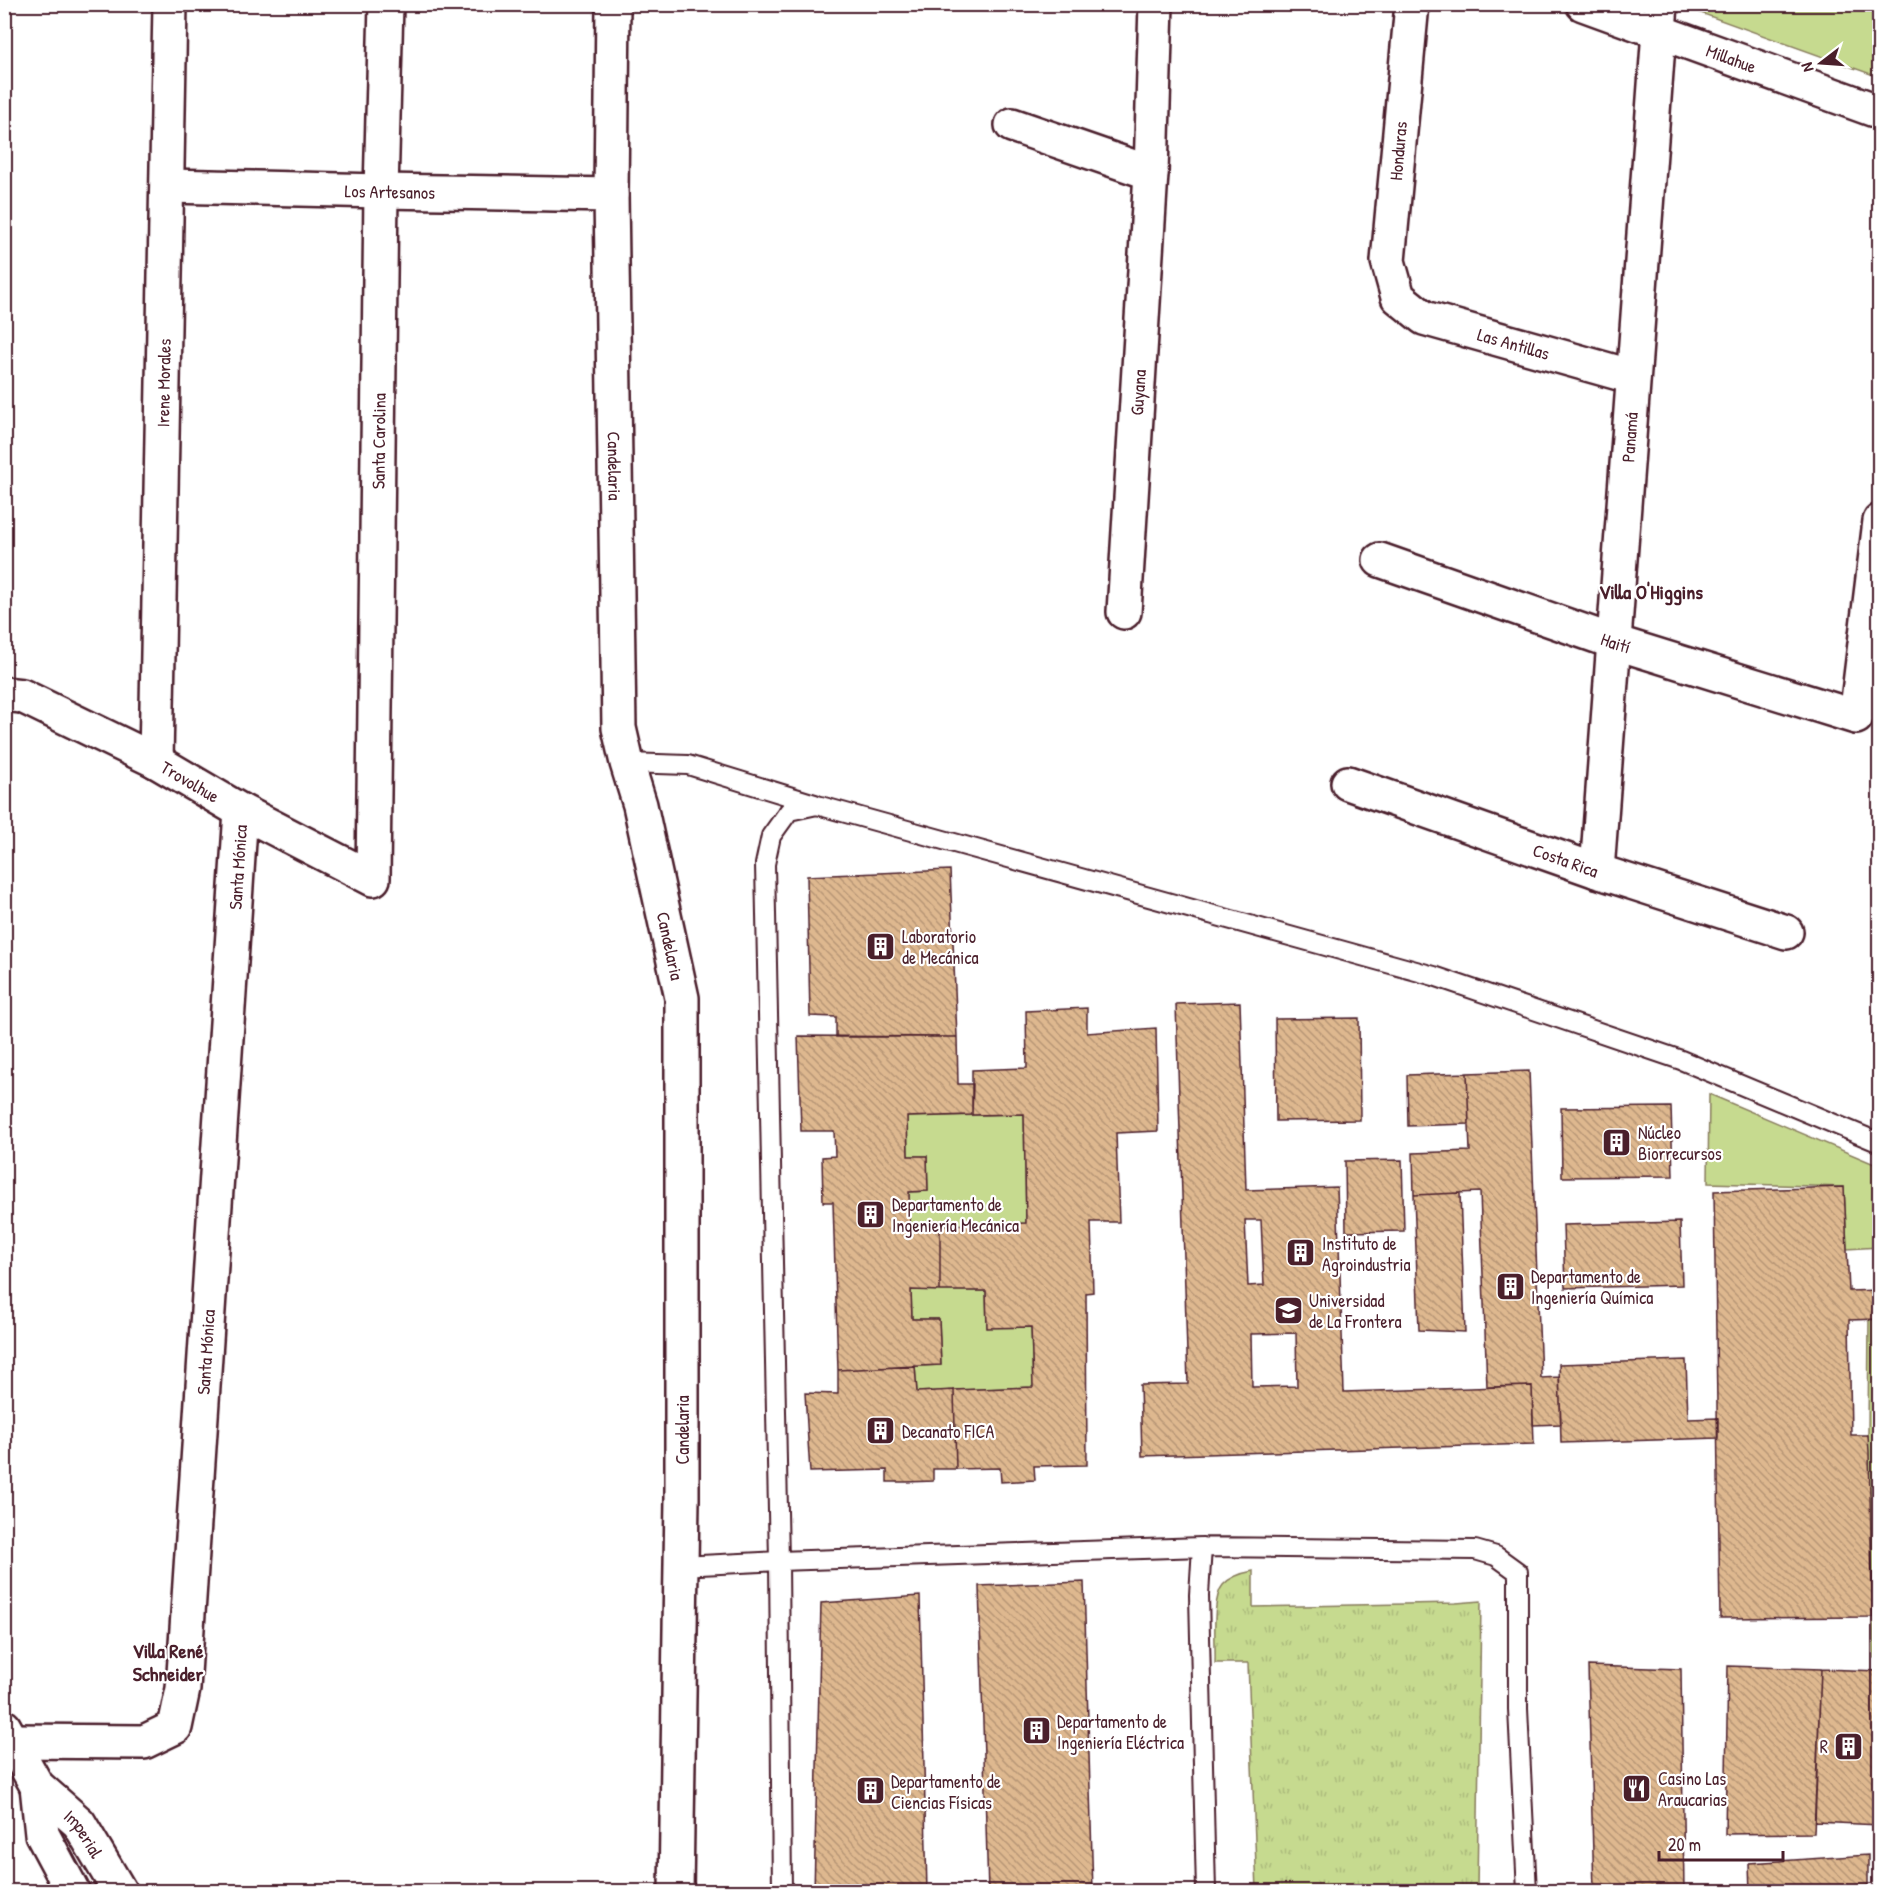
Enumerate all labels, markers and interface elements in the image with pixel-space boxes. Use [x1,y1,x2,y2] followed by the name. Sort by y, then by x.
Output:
[1791,33,1851,93] north arrow
[1703,37,1760,79] street label: Millahue
[1795,60,1818,75] text: N
[1383,120,1413,181] street label: Honduras
[344,178,435,204] street label: Los Artesanos
[1475,321,1553,365] street label: Las Antillas
[150,338,176,428] street label: Irene Morales
[1124,369,1151,416] street label: Guyana
[365,393,391,489] street label: Santa Carolina
[1615,411,1643,463] street label: Panamá
[602,431,628,501] street label: Candelaria
[1599,578,1703,606] district label: Villa O'Higgins
[1598,626,1634,659] street label: Haití
[157,754,224,808] street label: Trovolhue
[222,824,253,910] street label: Santa Mónica
[1530,837,1602,883] street label: Costa Rica
[651,909,690,982] street label: Candelaria
[902,924,978,970] place label: Laboratorio de Mecánica
[865,930,897,962] building icon: Laboratorio de Mecánica
[1638,1120,1722,1166] place label: Núcleo Biorrecursos
[1601,1126,1633,1158] building icon: Núcleo Biorrecursos
[892,1192,1019,1238] place label: Departamento de Ingeniería Mecánica
[855,1198,887,1230] building icon: Departamento de Ingeniería Mecánica
[1322,1231,1411,1277] place label: Instituto de Agroindustria
[1285,1237,1317,1269] building icon: Instituto de Agroindustria
[1531,1264,1653,1310] place label: Departamento de Ingeniería Química
[1494,1270,1526,1302] building icon: Departamento de Ingeniería Química
[1309,1288,1402,1334] place label: Universidad de La Frontera
[1272,1294,1304,1326] school or university icon: Universidad de La Frontera
[190,1309,221,1395] street label: Santa Mónica
[670,1395,695,1465] street label: Candelaria
[865,1415,897,1447] building icon: Decanato FICA
[902,1419,994,1444] place label: Decanato FICA
[133,1637,203,1687] district label: Villa René Schneider
[1057,1709,1184,1755] place label: Departamento de Ingeniería Eléctrica
[1020,1715,1052,1747] building icon: Departamento de Ingeniería Eléctrica
[1833,1730,1865,1762] building icon: R
[1820,1734,1828,1759] place label: R
[1658,1766,1727,1812] place label: Casino Las Araucarias
[891,1769,1001,1815] place label: Departamento de Ciencias Físicas
[1621,1772,1653,1804] restaurant icon: Casino Las Araucarias
[854,1775,886,1807] building icon: Departamento de Ciencias Físicas
[59,1803,110,1863] street label: Imperial
[1659,1824,1784,1862] scale bar
[1668,1832,1701,1857] text: 20 m

